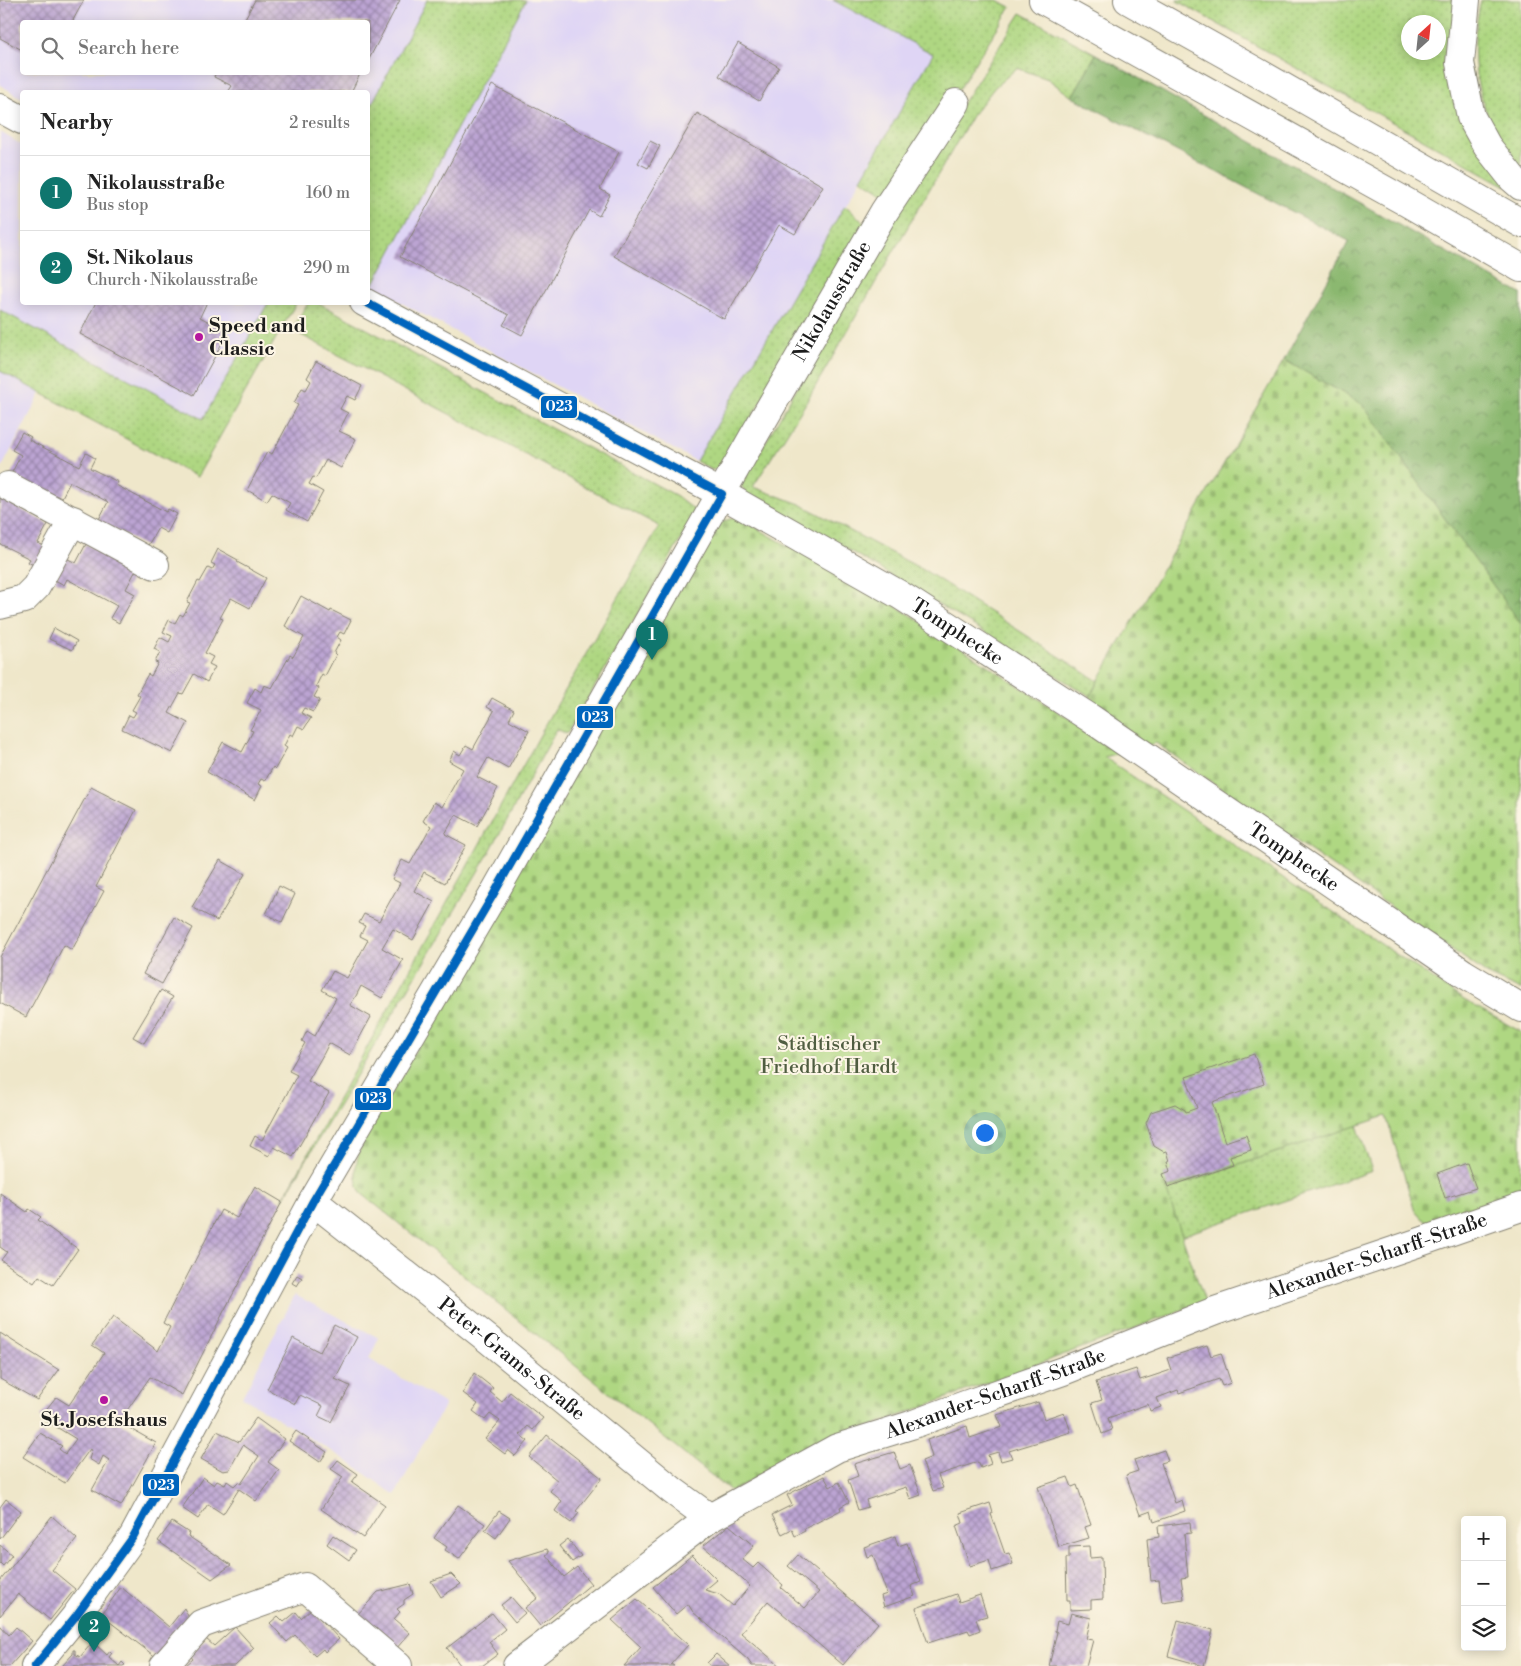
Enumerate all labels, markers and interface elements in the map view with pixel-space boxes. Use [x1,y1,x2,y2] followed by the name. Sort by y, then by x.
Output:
[1401,15,1446,60] north arrow
[20,20,370,75] search box
[38,34,66,62] icon: search
[78,36,179,60] text: Search here
[40,110,113,136] text: Nearby
[289,113,350,133] text: 2 results
[87,171,225,195] text: Nikolausstraße
[52,183,60,203] text: 1
[306,183,350,203] text: 160 m
[87,195,149,215] text: Bus stop
[787,237,877,366] street label: Nikolausstraße
[87,246,193,270] text: St. Nikolaus
[51,258,61,278] text: 2
[303,258,350,278] text: 290 m
[87,270,258,290] text: Church · Nikolausstraße
[209,314,306,362] place label: Speed and Classic
[193,331,205,343] marker: Speed and Classic
[540,395,578,419] line badge: 023
[545,398,573,416] text: 023
[906,593,1008,671] street label: Tomphecke
[636,619,668,660] pin: 1
[576,705,614,729] line badge: 023
[581,709,609,727] text: 023
[1243,817,1344,897] street label: Tomphecke
[760,1032,898,1080] park label: Städtischer Friedhof Hardt
[354,1087,392,1111] line badge: 023
[359,1090,387,1108] text: 023
[972,1120,998,1146] your location
[1262,1207,1491,1306] street label: Alexander-Scharff-Straße
[433,1292,590,1426] street label: Peter-Grams-Straße
[882,1343,1110,1445] street label: Alexander-Scharff-Straße
[98,1394,110,1406] marker: St. Josefshaus
[41,1408,167,1433] place label: St. Josefshaus
[142,1473,180,1497] line badge: 023
[147,1477,175,1495] text: 023
[1461,1516,1506,1651] map controls
[1461,1516,1506,1561] button: +
[1461,1561,1506,1606] button: −
[1461,1606,1506,1651] button: layers
[78,1611,110,1652] pin: 2

